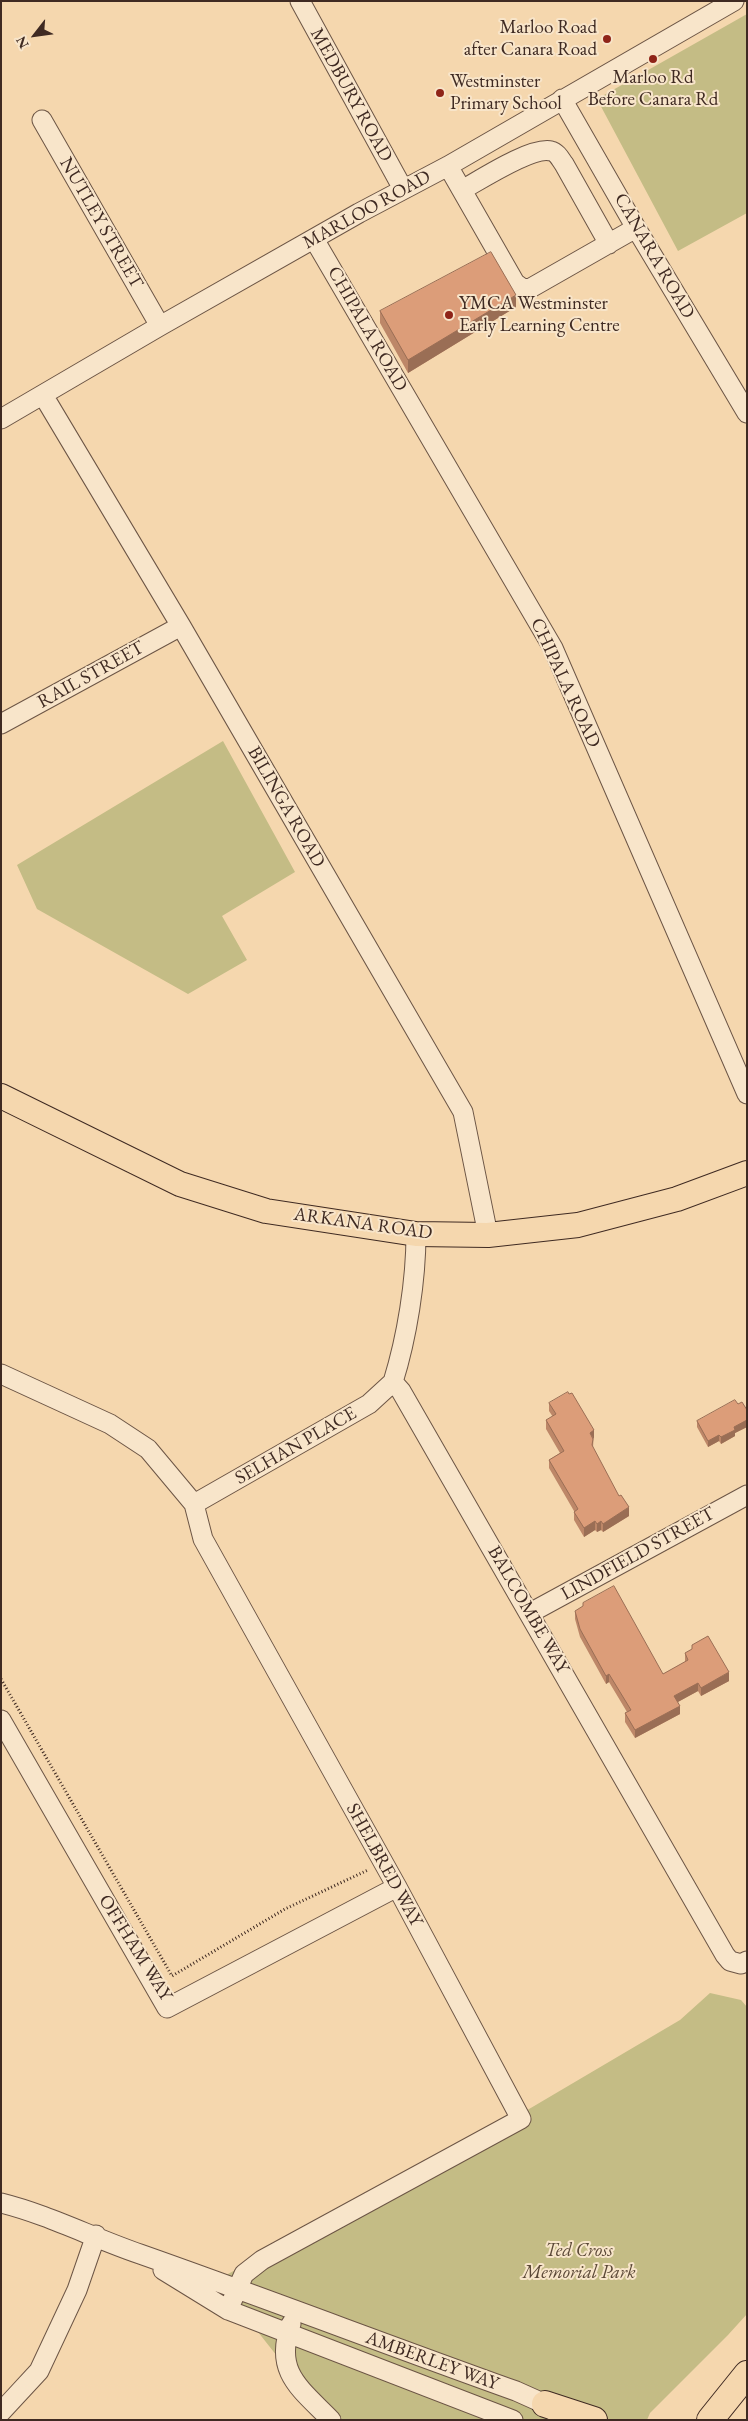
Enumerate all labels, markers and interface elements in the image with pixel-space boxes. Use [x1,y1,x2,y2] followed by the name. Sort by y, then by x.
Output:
[10,10,60,60] north arrow
[464,17,597,61] place label: Marloo Road after Canara Road
[305,24,397,166] street label: MEDBURY ROAD
[11,33,33,52] text: N
[601,33,613,45] marker: Marloo Road after Canara Road
[647,53,659,65] marker: Marloo Rd Before Canara Rd
[588,67,718,111] place label: Marloo Rd Before Canara Rd
[450,71,562,115] place label: Westminster Primary School
[434,87,446,99] marker: Westminster Primary School
[54,153,148,293] street label: NUTLEY STREET
[299,165,435,255] street label: MARLOO ROAD
[609,189,699,323] street label: CANARA ROAD
[322,263,412,395] street label: CHIPALA ROAD
[459,293,620,337] place label: YMCA Westminster Early Learning Centre
[443,309,455,321] marker: YMCA Westminster Early Learning Centre
[525,615,605,751] street label: CHIPALA ROAD
[34,636,148,714] street label: RAIL STREET
[242,742,330,872] street label: BILINGA ROAD
[292,1203,434,1245] street label: ARKANA ROAD
[231,1402,361,1490] street label: SELHAN PLACE
[557,1502,719,1606] street label: LINDFIELD STREET
[482,1542,574,1678] street label: BALCOMBE WAY
[341,1799,427,1931] street label: SHELBRED WAY
[93,1891,177,2005] street label: OFFHAM WAY
[522,2240,636,2284] park label: Ted Cross Memorial Park
[362,2326,502,2396] street label: AMBERLEY WAY

